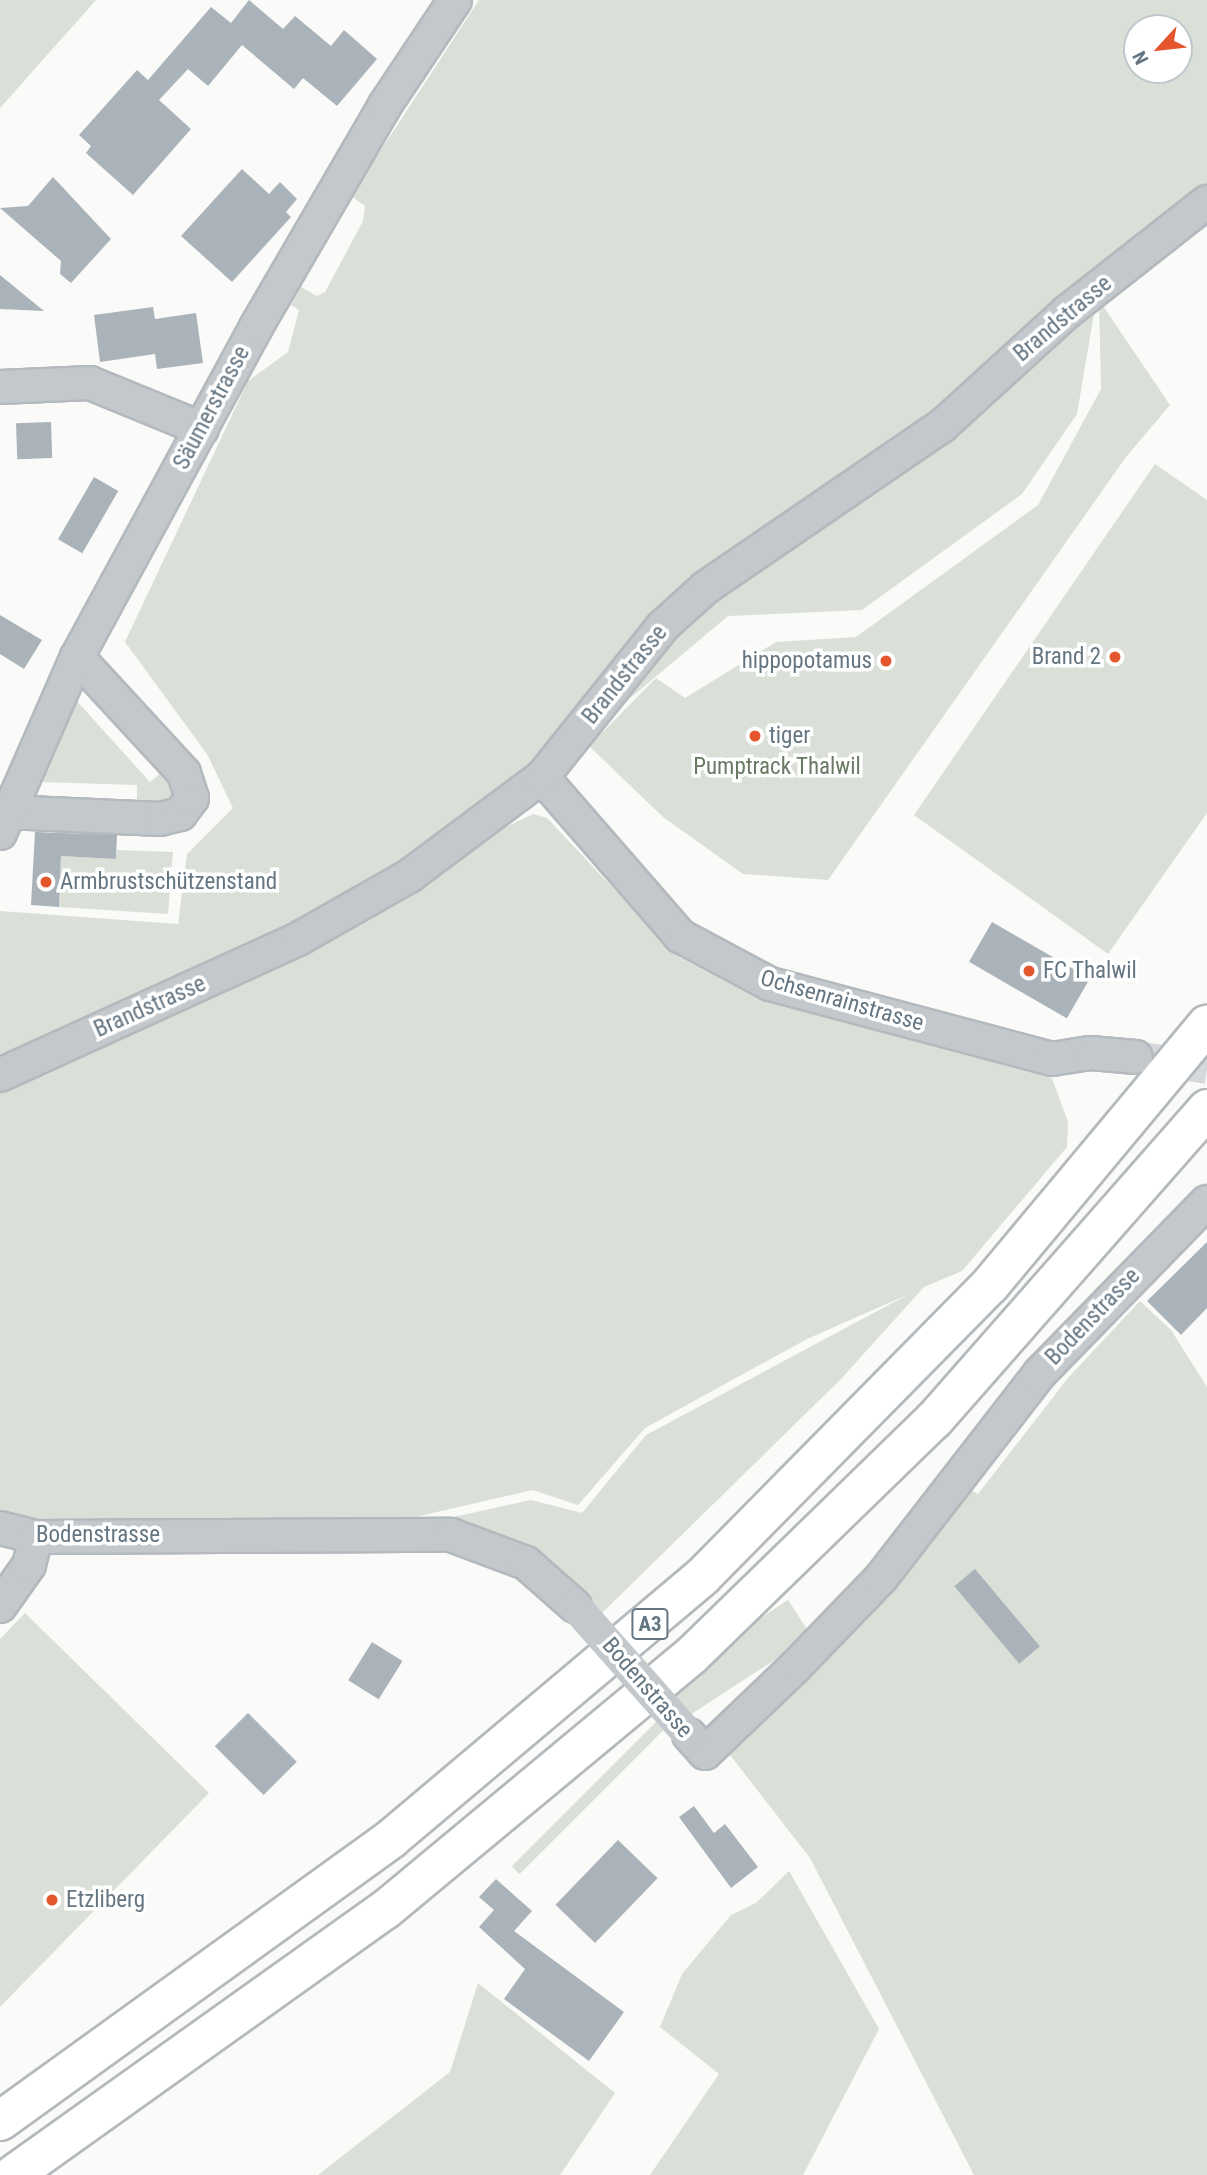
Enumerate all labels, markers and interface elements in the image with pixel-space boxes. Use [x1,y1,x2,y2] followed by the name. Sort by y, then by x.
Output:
[1123,14,1193,84] north arrow
[1128,47,1154,68] text: N
[1008,270,1118,368] street label: Brandstrasse
[168,342,256,474] street label: Säumerstrasse
[577,620,673,730] street label: Brandstrasse
[1032,643,1101,671] place label: Brand 2
[742,647,872,675] place label: hippopotamus
[1107,649,1123,665] marker: Brand 2
[878,653,894,669] marker: hippopotamus
[769,722,810,750] place label: tiger
[747,728,763,744] marker: tiger
[693,753,861,781] park label: Pumptrack Thalwil
[60,868,277,896] place label: Armbrustschützenstand
[38,874,54,890] marker: Armbrustschützenstand
[1043,957,1137,985] place label: FC Thalwil
[1021,963,1037,979] marker: FC Thalwil
[757,964,927,1038] street label: Ochsenrainstrasse
[90,970,210,1044] street label: Brandstrasse
[1040,1263,1146,1371] street label: Bodenstrasse
[36,1521,160,1549] street label: Bodenstrasse
[631,1606,669,1642] road number: A3
[596,1632,698,1744] street label: Bodenstrasse
[66,1886,145,1914] place label: Etzliberg
[44,1892,60,1908] marker: Etzliberg

